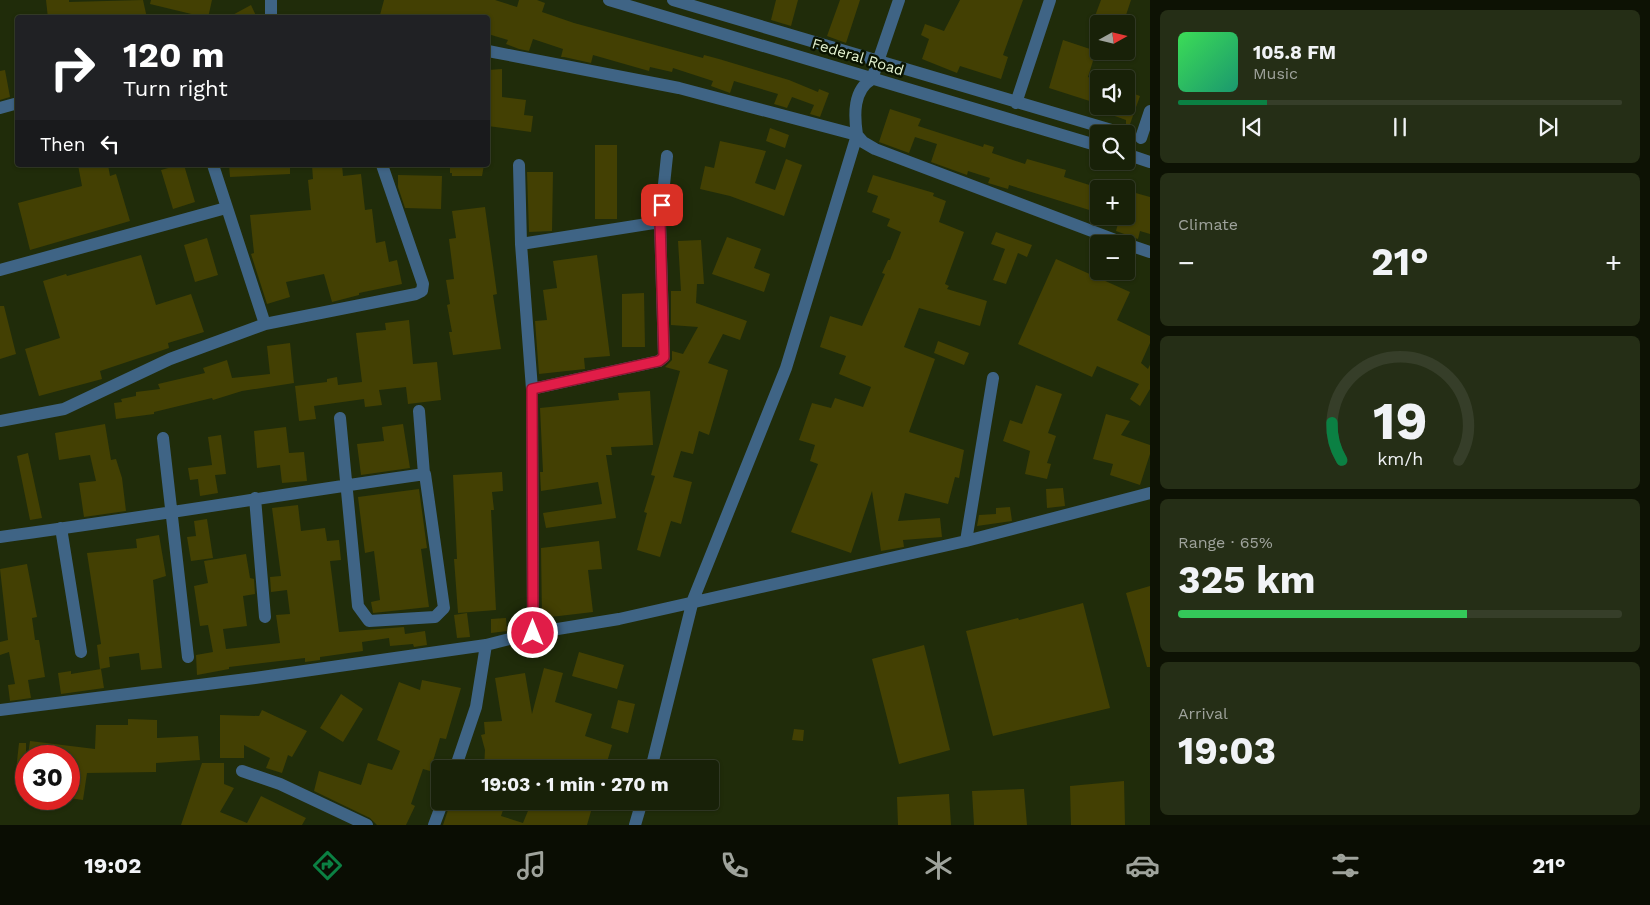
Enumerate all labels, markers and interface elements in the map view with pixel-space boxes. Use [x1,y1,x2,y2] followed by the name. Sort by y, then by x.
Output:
[1090,15,1135,60] north arrow
[1090,15,1135,280] map controls
[123,34,224,76] text: 120 m
[810,34,906,80] street label: Federal Road
[40,35,105,100] icon: right
[1253,41,1336,64] text: 105.8 FM
[1253,64,1298,83] text: Music
[1090,70,1135,115] button: sound
[123,76,228,101] text: Turn right
[1238,113,1266,141] icon: previous
[1386,113,1414,141] icon: pause
[1534,113,1562,141] icon: next
[1090,125,1135,170] button: search
[96,130,124,158] icon: left
[40,133,86,156] text: Then
[1090,180,1135,225] button: +
[641,184,683,226] pin
[648,191,676,219] icon: arrive
[1178,215,1238,234] text: Climate
[1090,235,1135,280] button: −
[1371,240,1429,284] text: 21°
[1178,246,1195,279] text: −
[1605,246,1622,279] text: +
[1373,391,1427,452] text: 19
[1377,448,1423,469] text: km/h
[1178,533,1273,552] text: Range · 65%
[1178,558,1316,602] text: 325 km
[506,606,558,658] position arrow
[1178,704,1228,723] text: Arrival
[1178,729,1276,773] text: 19:03
[15,745,80,810] speed limit sign: 30
[481,773,669,796] text: 19:03 · 1 min · 270 m
[310,848,345,883] icon: directions
[514,848,549,883] icon: music
[717,848,752,883] icon: phone
[921,848,956,883] icon: climate
[1125,848,1160,883] icon: car
[1328,848,1363,883] icon: filters
[84,853,141,878] text: 19:02
[1532,853,1566,878] text: 21°

